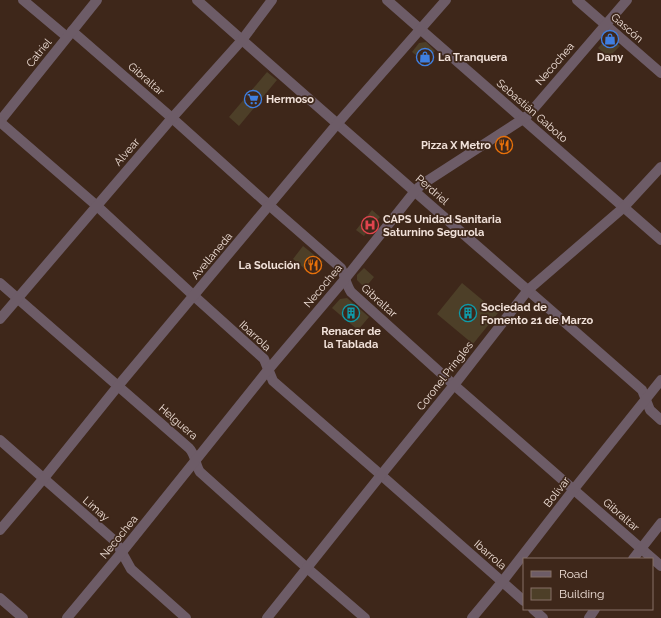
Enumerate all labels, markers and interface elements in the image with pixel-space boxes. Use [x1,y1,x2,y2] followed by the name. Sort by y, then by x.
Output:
[608,11,646,45] street label: Gascón
[600,29,620,49] shop icon: Dany
[24,36,54,70] street label: Catriel
[533,40,577,88] street label: Necochea
[415,47,435,67] shop icon: La Tranquera
[438,51,507,64] place label: La Tranquera
[597,51,623,64] place label: Dany
[125,60,167,98] street label: Gibraltar
[494,77,570,146] street label: Sebastián Gaboto
[243,89,263,109] supermarket icon: Hermoso
[266,93,314,106] place label: Hermoso
[112,135,143,168] street label: Alvear
[494,135,514,155] restaurant icon: Pizza X Metro
[421,139,491,152] place label: Pizza X Metro
[413,172,451,208] street label: Perdriel
[383,213,501,239] place label: CAPS Unidad Sanitaria Saturnino Segurola
[360,215,380,235] hospital icon: CAPS Unidad Sanitaria Saturnino Segurola
[189,230,235,282] street label: Avellaneda
[303,255,323,275] restaurant icon: La Solución
[239,259,300,272] place label: La Solución
[301,262,345,310] street label: Necochea
[359,282,400,320] street label: Gibraltar
[481,301,593,327] place label: Sociedad de Fomento 21 de Marzo
[341,303,361,323] building icon: Renacer de la Tablada
[458,303,478,323] building icon: Sociedad de Fomento 21 de Marzo
[236,318,274,354] street label: Ibarrola
[321,325,381,351] place label: Renacer de la Tablada
[414,339,476,413] street label: Coronel Pringles
[156,402,200,442] street label: Helguera
[541,474,573,510] street label: Bolívar
[80,494,112,524] street label: Limay
[600,496,642,534] street label: Gibraltar
[97,513,141,561] street label: Necochea
[471,537,509,573] street label: Ibarrola
[523,558,653,610] legend
[559,567,588,581] text: Road
[559,587,605,601] text: Building

